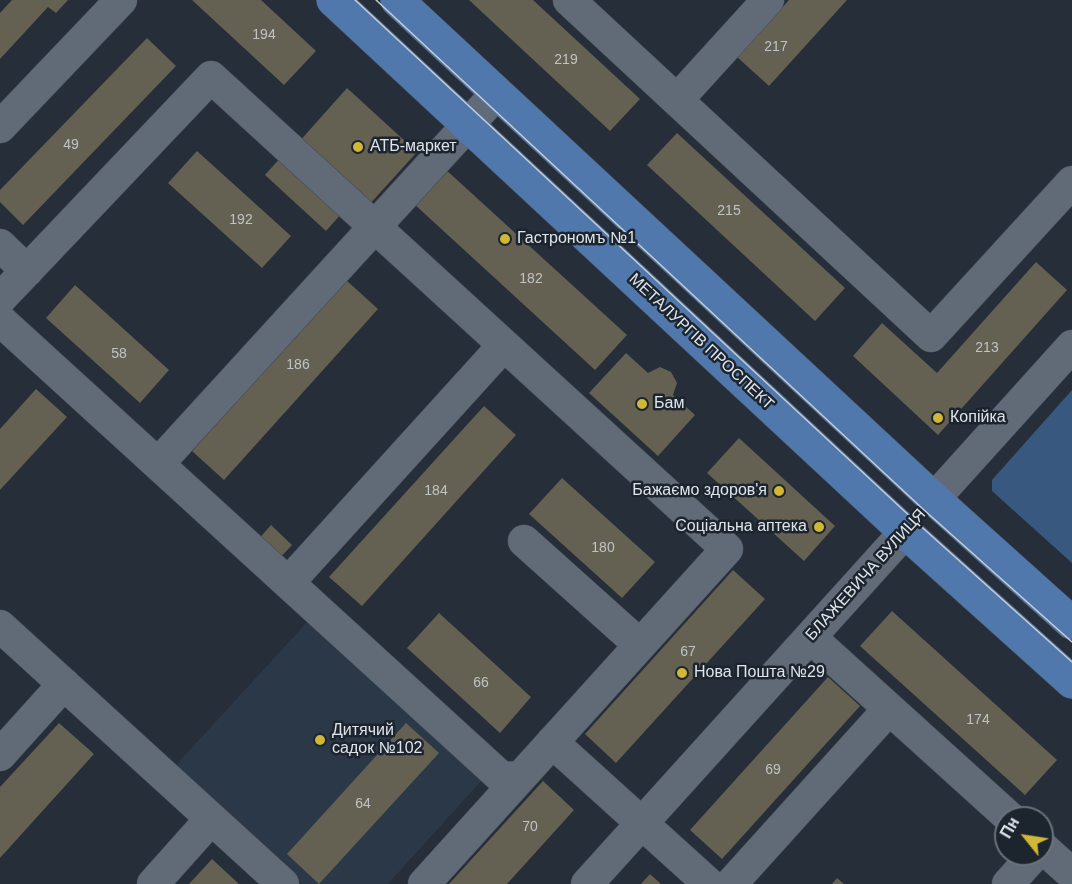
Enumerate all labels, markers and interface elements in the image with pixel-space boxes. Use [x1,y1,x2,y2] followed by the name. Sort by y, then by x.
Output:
[252,27,276,43] house number: 194
[764,39,788,55] house number: 217
[554,52,578,68] house number: 219
[63,137,79,153] house number: 49
[370,137,457,157] place label: АТБ-маркет
[351,140,365,154] marker: АТБ-маркет
[717,203,741,219] house number: 215
[229,212,253,228] house number: 192
[517,229,636,249] place label: Гастрономъ №1
[498,232,512,246] marker: Гастрономъ №1
[625,270,777,414] street label: МЕТАЛУРГІВ ПРОСПЕКТ
[519,271,543,287] house number: 182
[975,340,999,356] house number: 213
[111,346,127,362] house number: 58
[286,357,310,373] house number: 186
[654,394,684,414] place label: Бам
[635,397,649,411] marker: Бам
[950,408,1006,428] place label: Копійка
[931,411,945,425] marker: Копійка
[632,481,767,501] place label: Бажаємо здоров'я
[424,483,448,499] house number: 184
[772,484,786,498] marker: Бажаємо здоров'я
[802,505,930,645] street label: БЛАЖЕВИЧА ВУЛИЦЯ
[675,517,807,537] place label: Соціальна аптека
[812,520,826,534] marker: Соціальна аптека
[591,540,615,556] house number: 180
[680,644,696,660] house number: 67
[694,663,825,683] place label: Нова Пошта №29
[675,666,689,680] marker: Нова Пошта №29
[473,675,489,691] house number: 66
[966,712,990,728] house number: 174
[332,721,422,759] place label: Дитячий садок №102
[313,733,327,747] marker: Дитячий садок №102
[765,762,781,778] house number: 69
[355,796,371,812] house number: 64
[994,806,1054,866] north arrow
[997,814,1022,841] text: Пн
[522,819,538,835] house number: 70

